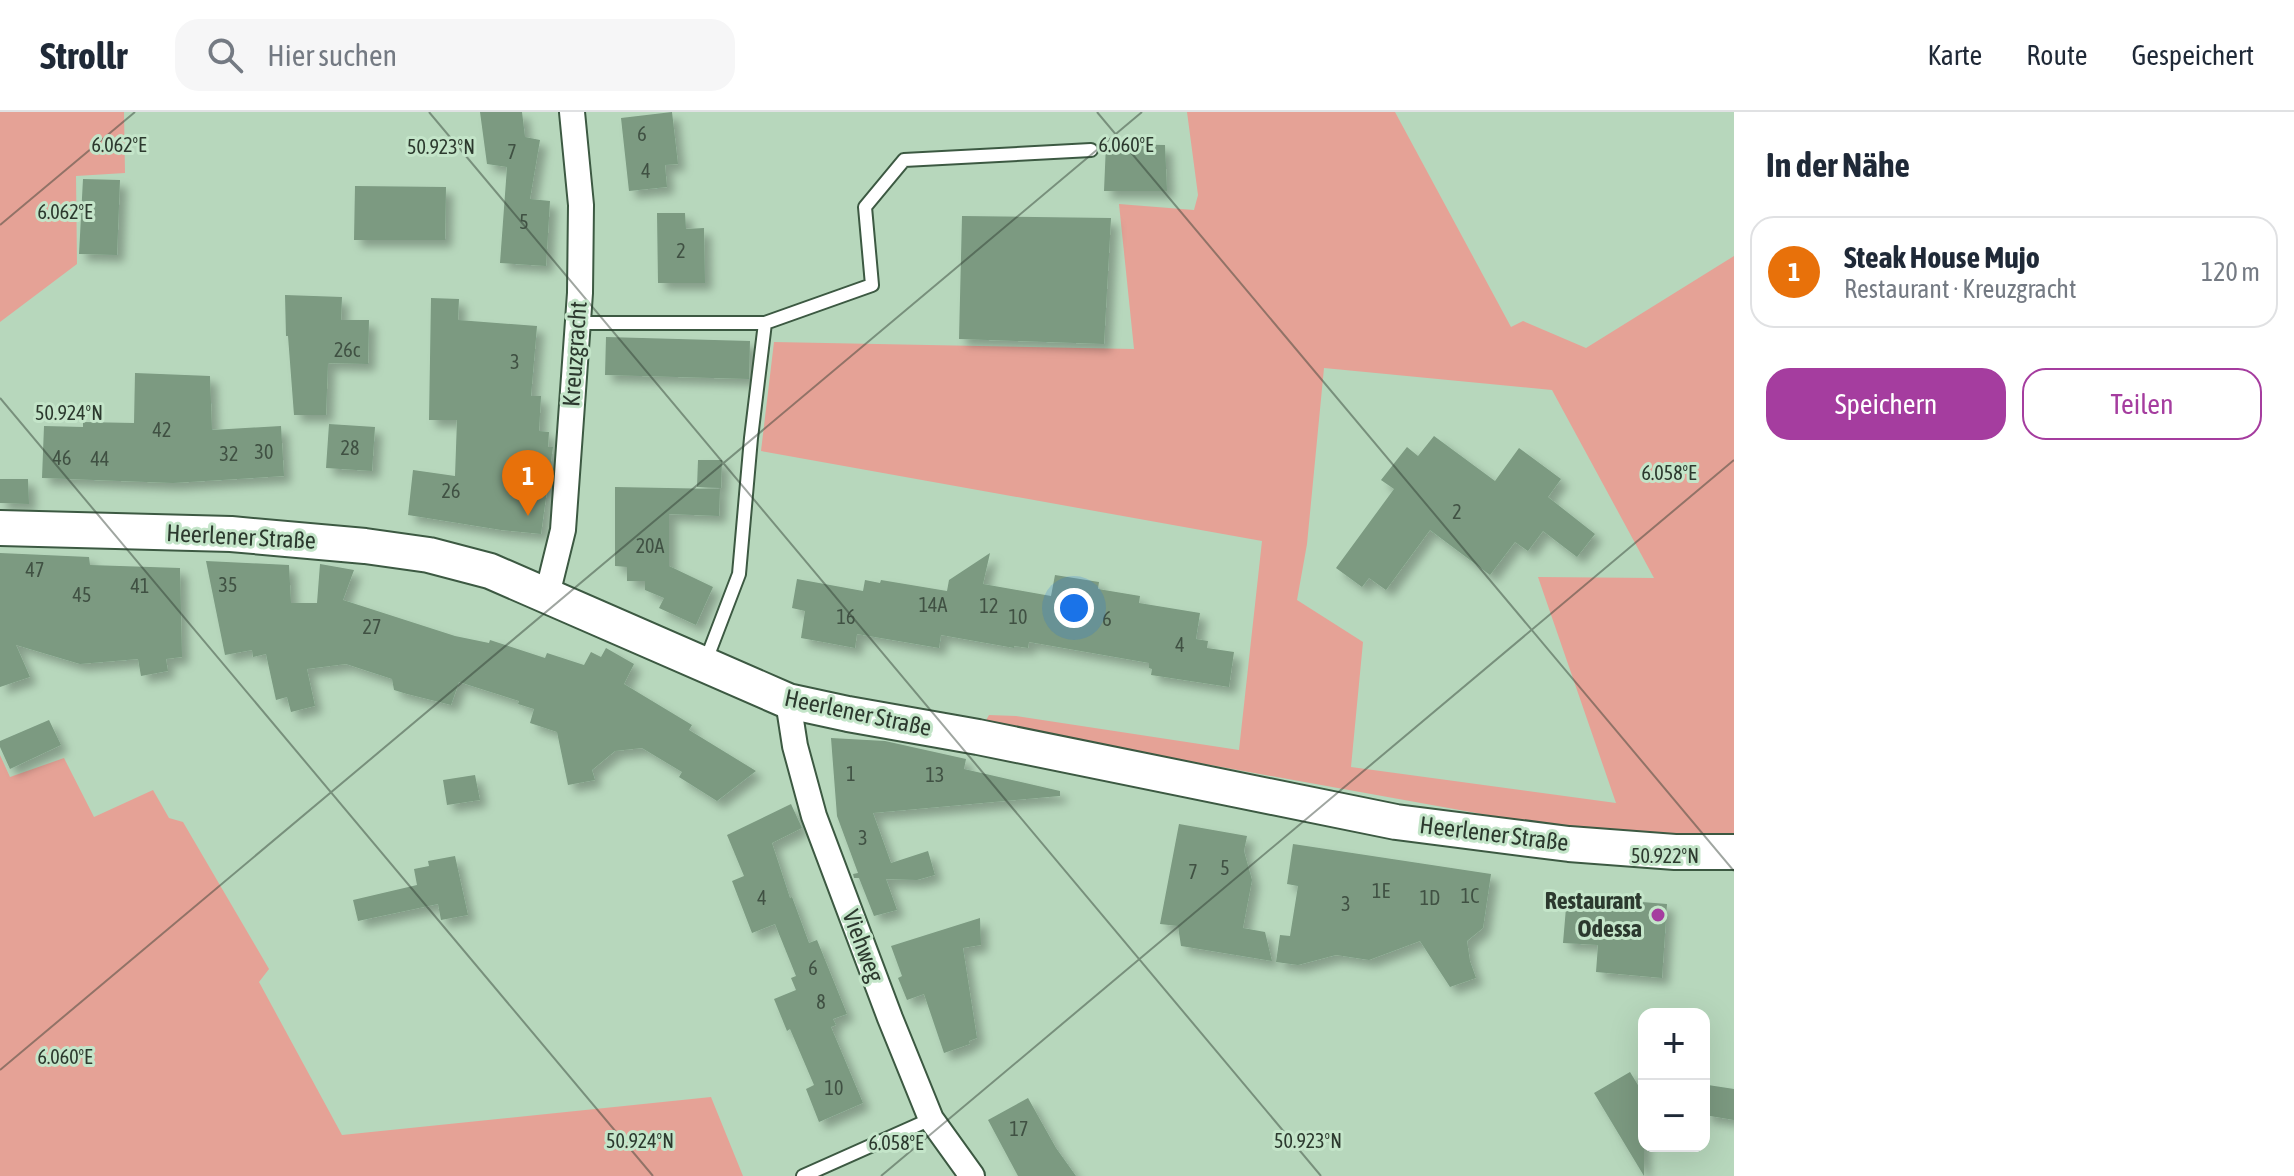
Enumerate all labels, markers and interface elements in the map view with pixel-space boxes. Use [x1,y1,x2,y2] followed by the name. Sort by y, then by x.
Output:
[175,19,735,91] search box
[203,33,247,77] icon: search
[40,34,127,77] text: Strollr
[267,38,397,72] text: Hier suchen
[1928,39,1982,71] text: Karte
[2026,39,2087,71] text: Route
[2131,39,2254,71] text: Gespeichert
[637,122,647,145] house number: 6
[91,133,147,156] text: 6.062°E
[1098,133,1154,156] text: 6.060°E
[407,135,475,158] text: 50.923°N
[507,140,517,163] house number: 7
[1766,145,1910,184] text: In der Nähe
[641,159,651,182] house number: 4
[37,200,93,223] text: 6.062°E
[519,210,529,233] house number: 5
[676,239,686,262] house number: 2
[1844,240,2040,274] text: Steak House Mujo
[1788,257,1800,287] text: 1
[2201,257,2260,287] text: 120 m
[1844,274,2076,304] text: Restaurant · Kreuzgracht
[557,300,592,408] street label: Kreuzgracht
[334,338,361,361] house number: 26c
[510,350,520,373] house number: 3
[1766,368,2006,440] button: Speichern
[2022,368,2262,440] button: Teilen
[35,401,103,424] text: 50.924°N
[153,418,171,441] house number: 42
[341,436,359,459] house number: 28
[255,440,273,463] house number: 30
[220,442,238,465] house number: 32
[53,446,71,469] house number: 46
[91,447,109,470] house number: 44
[502,450,554,516] pin: 1
[1641,461,1697,484] text: 6.058°E
[442,479,460,502] house number: 26
[1452,500,1462,523] house number: 2
[166,519,316,554] street label: Heerlener Straße
[636,534,664,557] house number: 20A
[26,558,44,581] house number: 47
[219,573,237,596] house number: 35
[131,574,149,597] house number: 41
[73,583,91,606] house number: 45
[1054,588,1094,628] your location
[919,593,947,616] house number: 14A
[980,594,998,617] house number: 12
[837,605,855,628] house number: 16
[1009,605,1027,628] house number: 10
[1102,607,1112,630] house number: 6
[363,615,381,638] house number: 27
[1175,633,1185,656] house number: 4
[782,684,934,741] street label: Heerlener Straße
[846,762,856,785] house number: 1
[926,763,944,786] house number: 13
[1418,811,1570,856] street label: Heerlener Straße
[858,826,868,849] house number: 3
[1631,844,1699,867] text: 50.922°N
[1220,856,1230,879] house number: 5
[1188,860,1198,883] house number: 7
[1372,879,1390,902] house number: 1E
[1461,884,1479,907] house number: 1C
[757,886,767,909] house number: 4
[1420,886,1440,909] house number: 1D
[1545,887,1642,942] place label: Restaurant Odessa
[1341,892,1351,915] house number: 3
[837,906,890,986] street label: Viehweg
[1649,906,1667,924] marker: Restaurant Odessa
[808,956,818,979] house number: 6
[816,990,826,1013] house number: 8
[1638,1008,1710,1152] map controls
[1638,1008,1710,1080] button: +
[37,1045,93,1068] text: 6.060°E
[825,1076,843,1099] house number: 10
[1638,1080,1710,1152] button: −
[1010,1117,1028,1140] house number: 17
[606,1129,674,1152] text: 50.924°N
[1274,1129,1342,1152] text: 50.923°N
[868,1131,924,1154] text: 6.058°E

